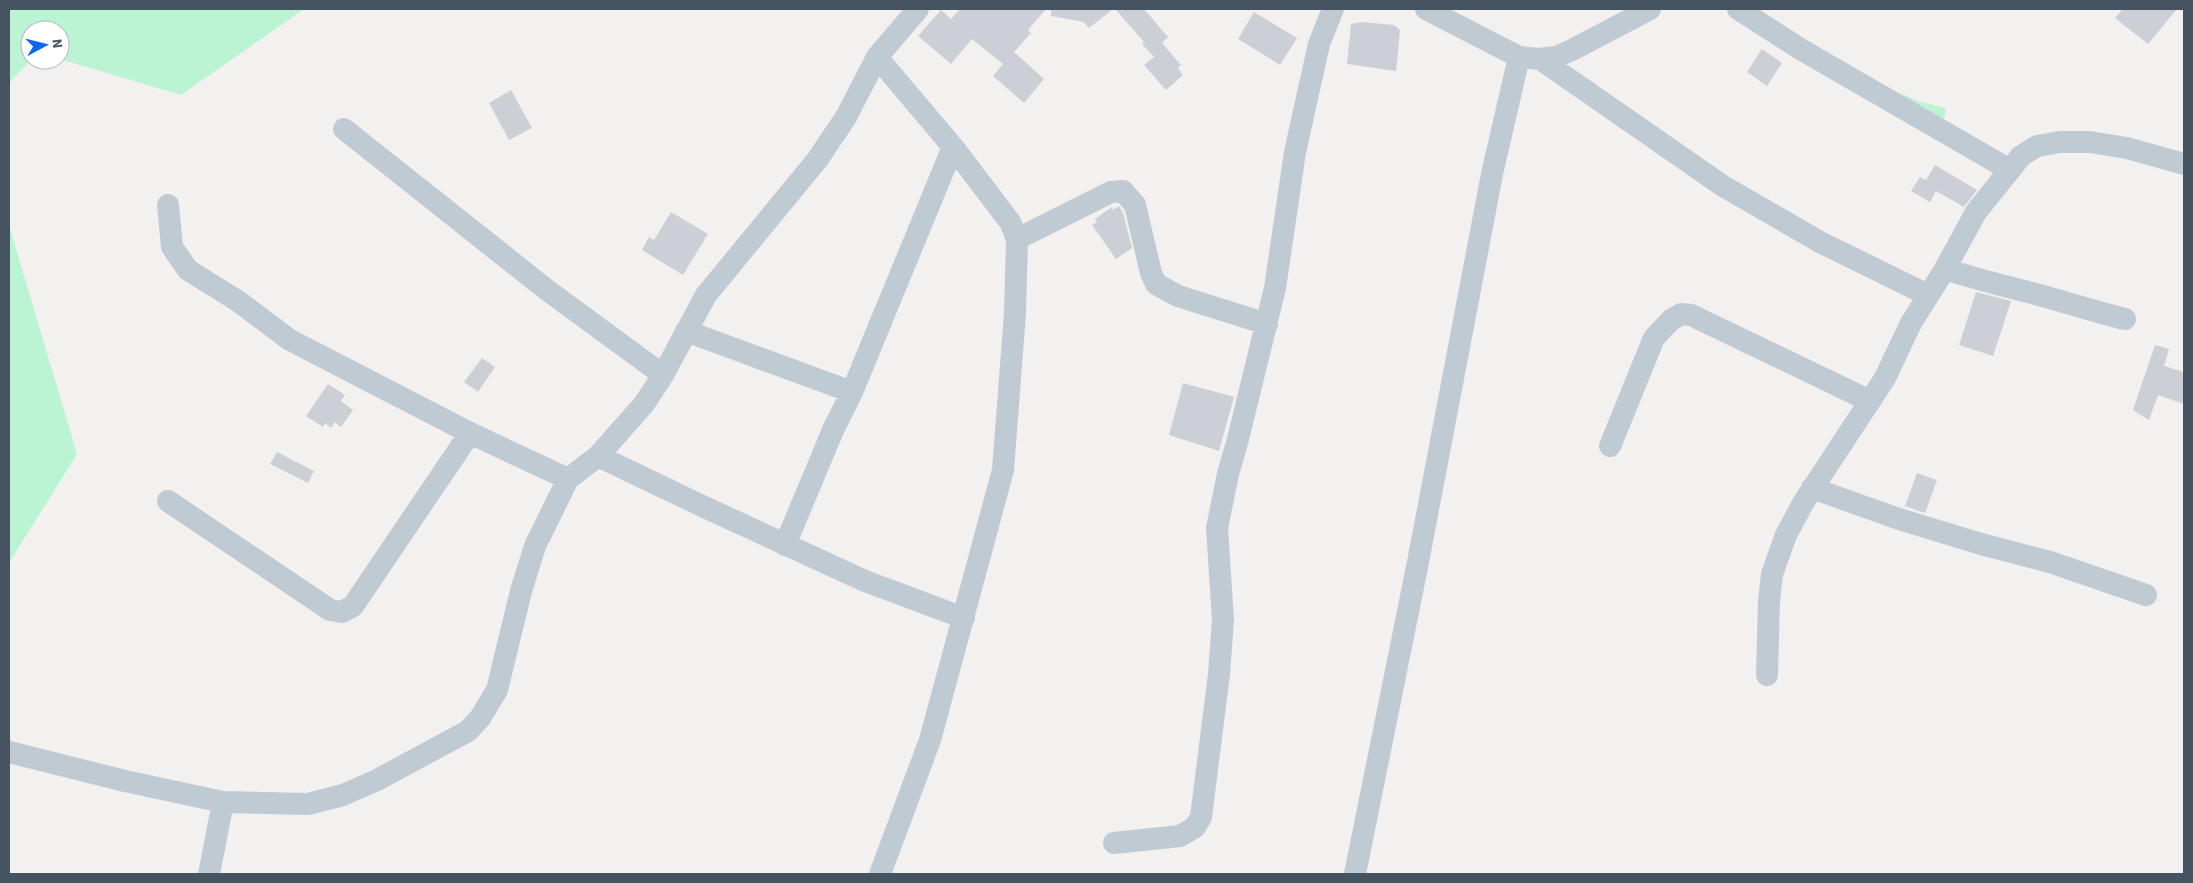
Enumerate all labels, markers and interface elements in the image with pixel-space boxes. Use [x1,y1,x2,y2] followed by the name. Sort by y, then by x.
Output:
[20,20,70,70] north arrow
[46,38,67,49] text: N

